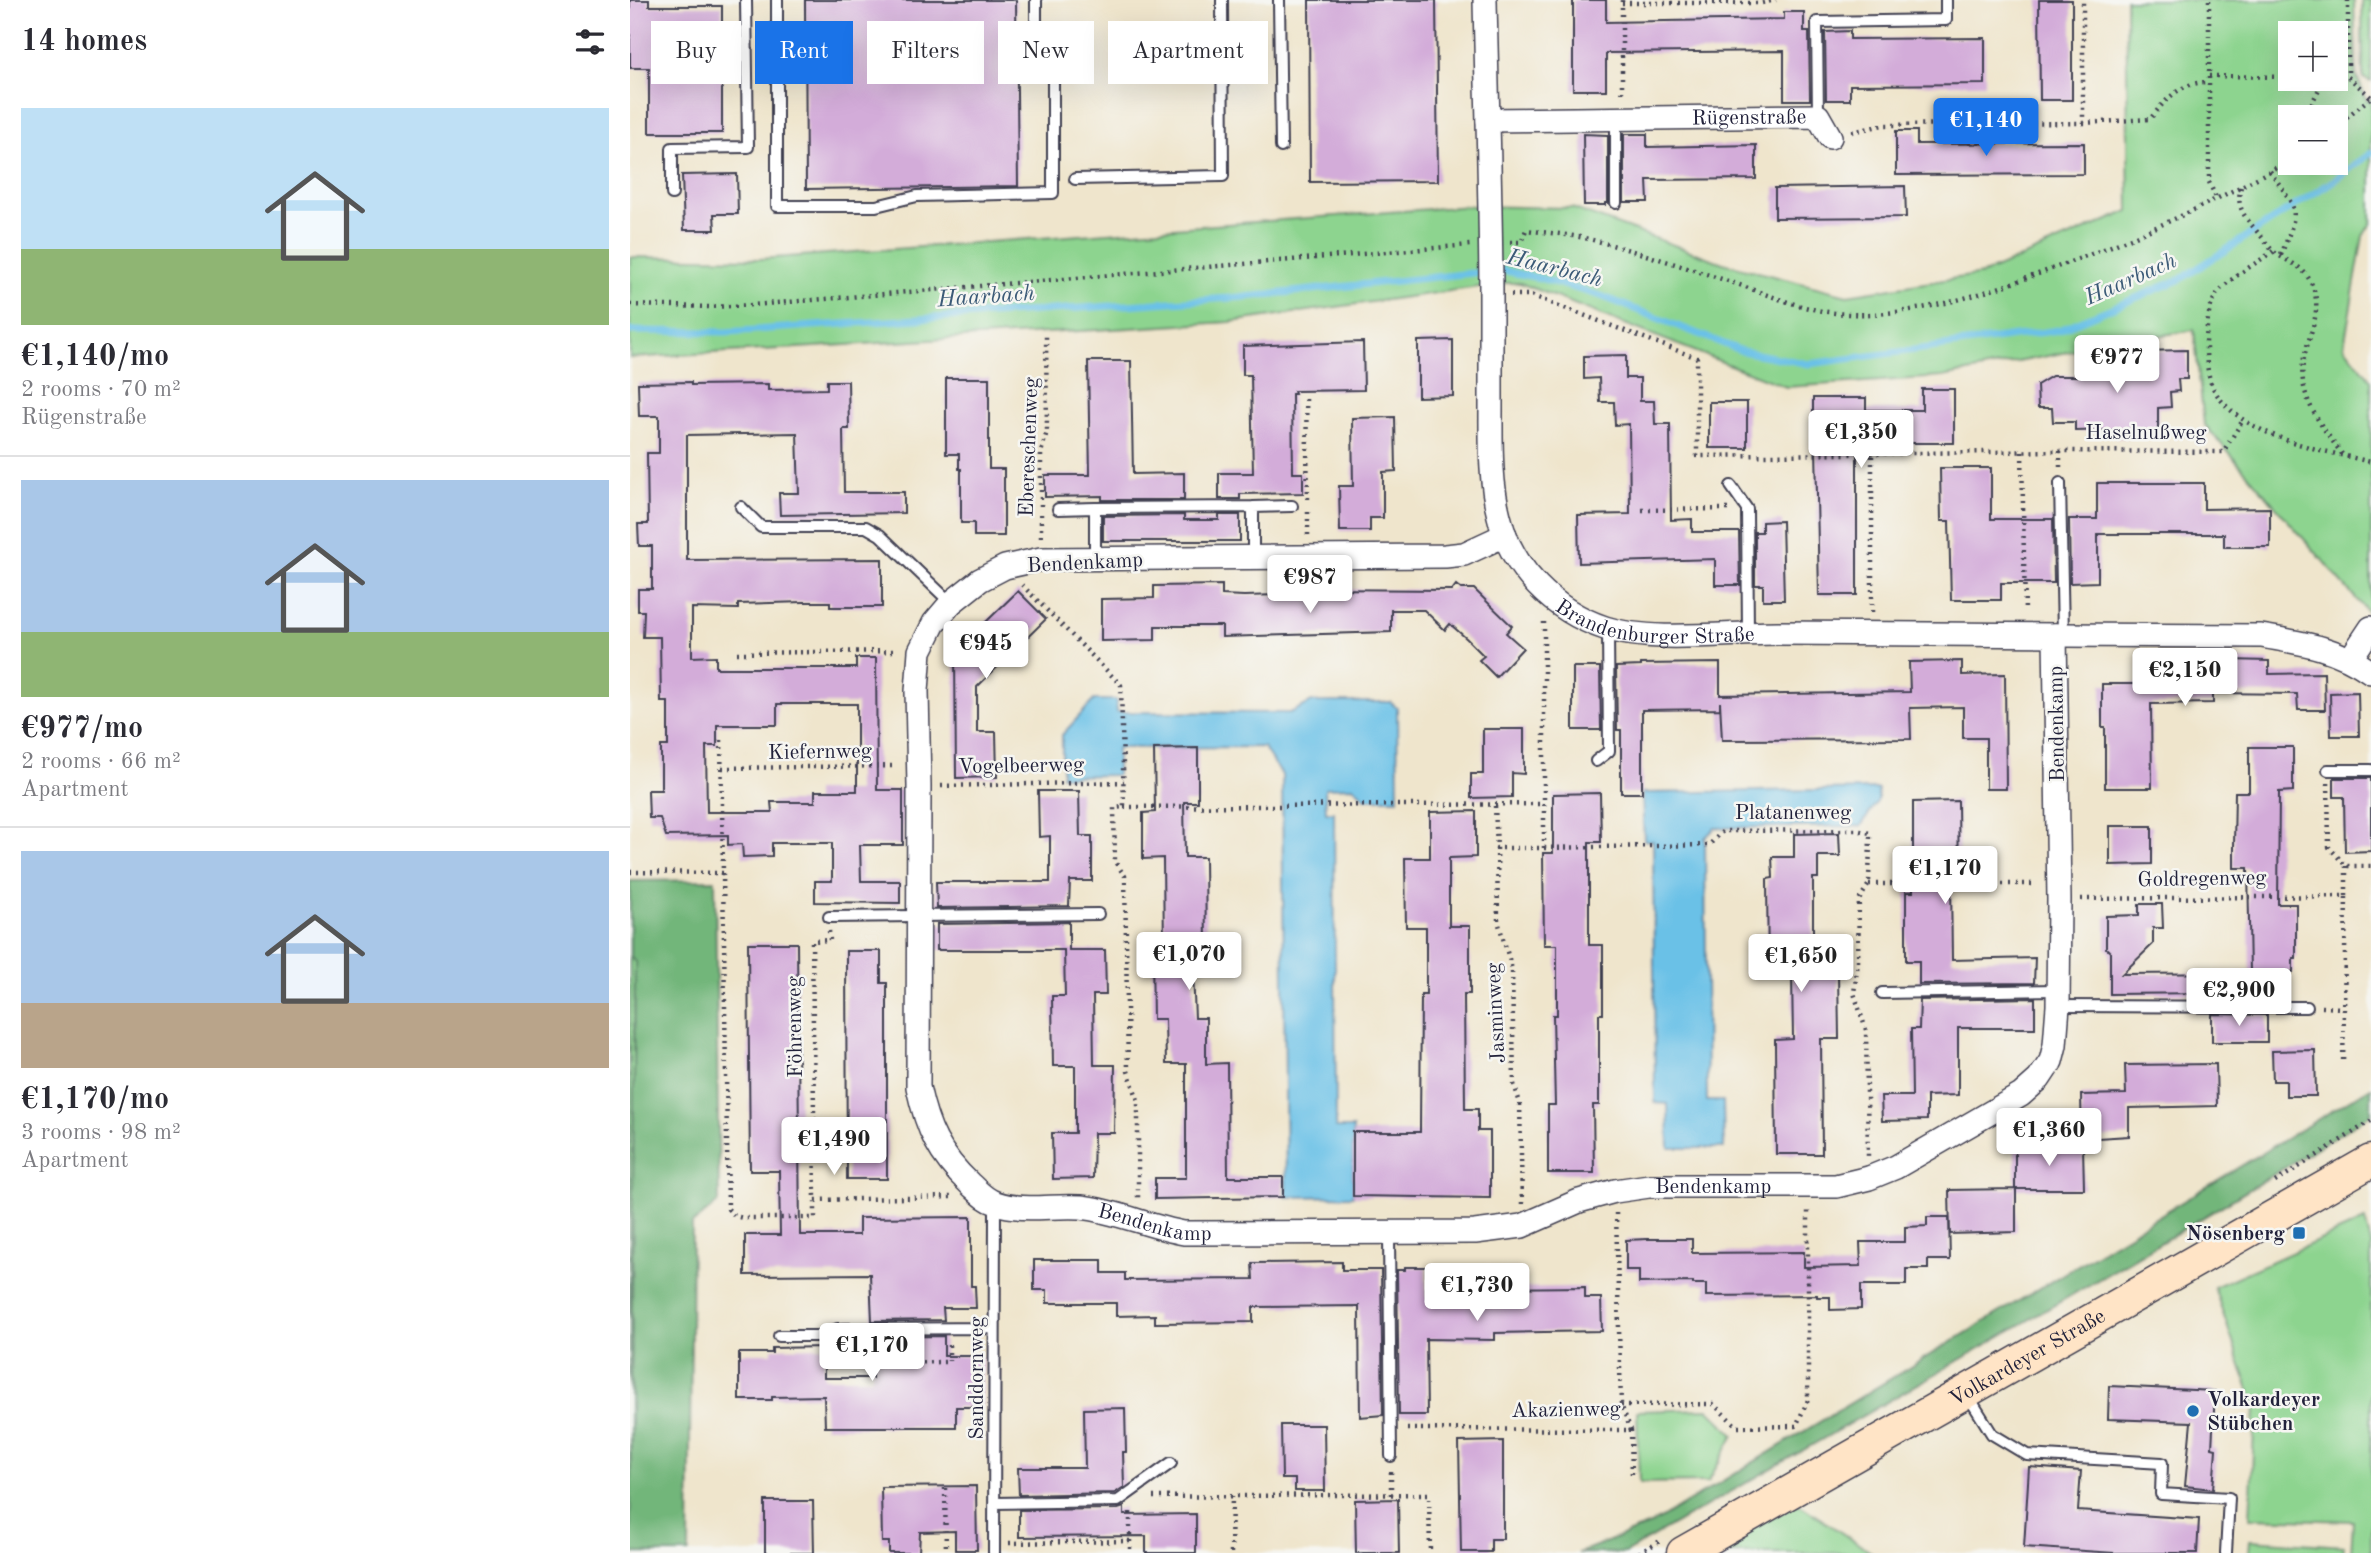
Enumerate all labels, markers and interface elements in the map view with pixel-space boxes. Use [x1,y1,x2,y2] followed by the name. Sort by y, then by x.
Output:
[651,21,741,84] chip: Buy
[755,21,853,84] chip: Rent
[867,21,984,84] chip: Filters
[998,21,1094,84] chip: New
[1108,21,1268,84] chip: Apartment
[2278,21,2348,175] map controls
[2278,21,2348,91] button: +
[571,23,609,61] icon: filters
[21,27,147,57] text: 14 homes
[1929,99,2043,158] pin: €1,140
[2278,105,2348,175] button: −
[1691,107,1807,130] street label: Rügenstraße
[1949,109,2023,132] text: €1,140
[252,153,378,279] icon: home
[1503,245,1605,292] water label: Haarbach
[2080,249,2180,310] water label: Haarbach
[936,282,1036,311] water label: Haarbach
[2076,336,2158,395] pin: €977
[21,342,169,372] text: €1,140/mo
[2090,346,2144,369] text: €977
[1017,376,1042,517] street label: Ebereschenweg
[21,378,181,401] text: 2 rooms · 70 m²
[21,406,147,429] text: Rügenstraße
[1804,410,1918,470] pin: €1,350
[1824,421,1898,444] text: €1,350
[2085,423,2207,444] street label: Haselnußweg
[252,525,378,651] icon: home
[1026,550,1144,577] street label: Bendenkamp
[1269,556,1351,615] pin: €987
[1283,566,1337,589] text: €987
[1551,596,1755,648] street label: Brandenburger Straße
[945,622,1027,681] pin: €945
[959,632,1013,655] text: €945
[2128,648,2242,708] pin: €2,150
[2148,659,2222,682] text: €2,150
[2046,666,2069,782] street label: Bendenkamp
[21,714,143,744] text: €977/mo
[768,741,873,764] street label: Kiefernweg
[21,750,181,773] text: 2 rooms · 66 m²
[958,755,1085,778] street label: Vogelbeerweg
[21,778,129,801] text: Apartment
[1735,803,1852,824] street label: Platanenweg
[1888,846,2002,906] pin: €1,170
[1908,857,1982,880] text: €1,170
[2137,868,2267,891] street label: Goldregenweg
[252,896,378,1022] icon: home
[1132,932,1246,992] pin: €1,070
[1744,934,1858,994] pin: €1,650
[1152,943,1226,966] text: €1,070
[1764,945,1838,968] text: €1,650
[1483,961,1510,1064] street label: Jasminweg
[2182,968,2296,1028] pin: €2,900
[784,975,807,1078] street label: Föhrenweg
[2202,979,2276,1002] text: €2,900
[21,1085,169,1115] text: €1,170/mo
[1992,1108,2106,1168] pin: €1,360
[777,1118,891,1177] pin: €1,490
[2012,1119,2086,1142] text: €1,360
[21,1121,181,1144] text: 3 rooms · 98 m²
[797,1128,871,1151] text: €1,490
[21,1149,129,1172] text: Apartment
[1655,1177,1771,1198] street label: Bendenkamp
[1096,1201,1212,1245] street label: Bendenkamp
[2186,1224,2285,1245] place label: Nösenberg
[2291,1225,2307,1241] marker: Nösenberg
[1420,1264,1534,1323] pin: €1,730
[1440,1274,1514,1297] text: €1,730
[1946,1306,2109,1411] street label: Volkardeyer Straße
[967,1316,988,1440] street label: Sanddornweg
[815,1324,929,1383] pin: €1,170
[835,1334,909,1357] text: €1,170
[2207,1390,2320,1435] place label: Volkardeyer Stübchen
[1511,1399,1622,1422] street label: Akazienweg
[2185,1403,2201,1419] marker: Volkardeyer Stübchen

